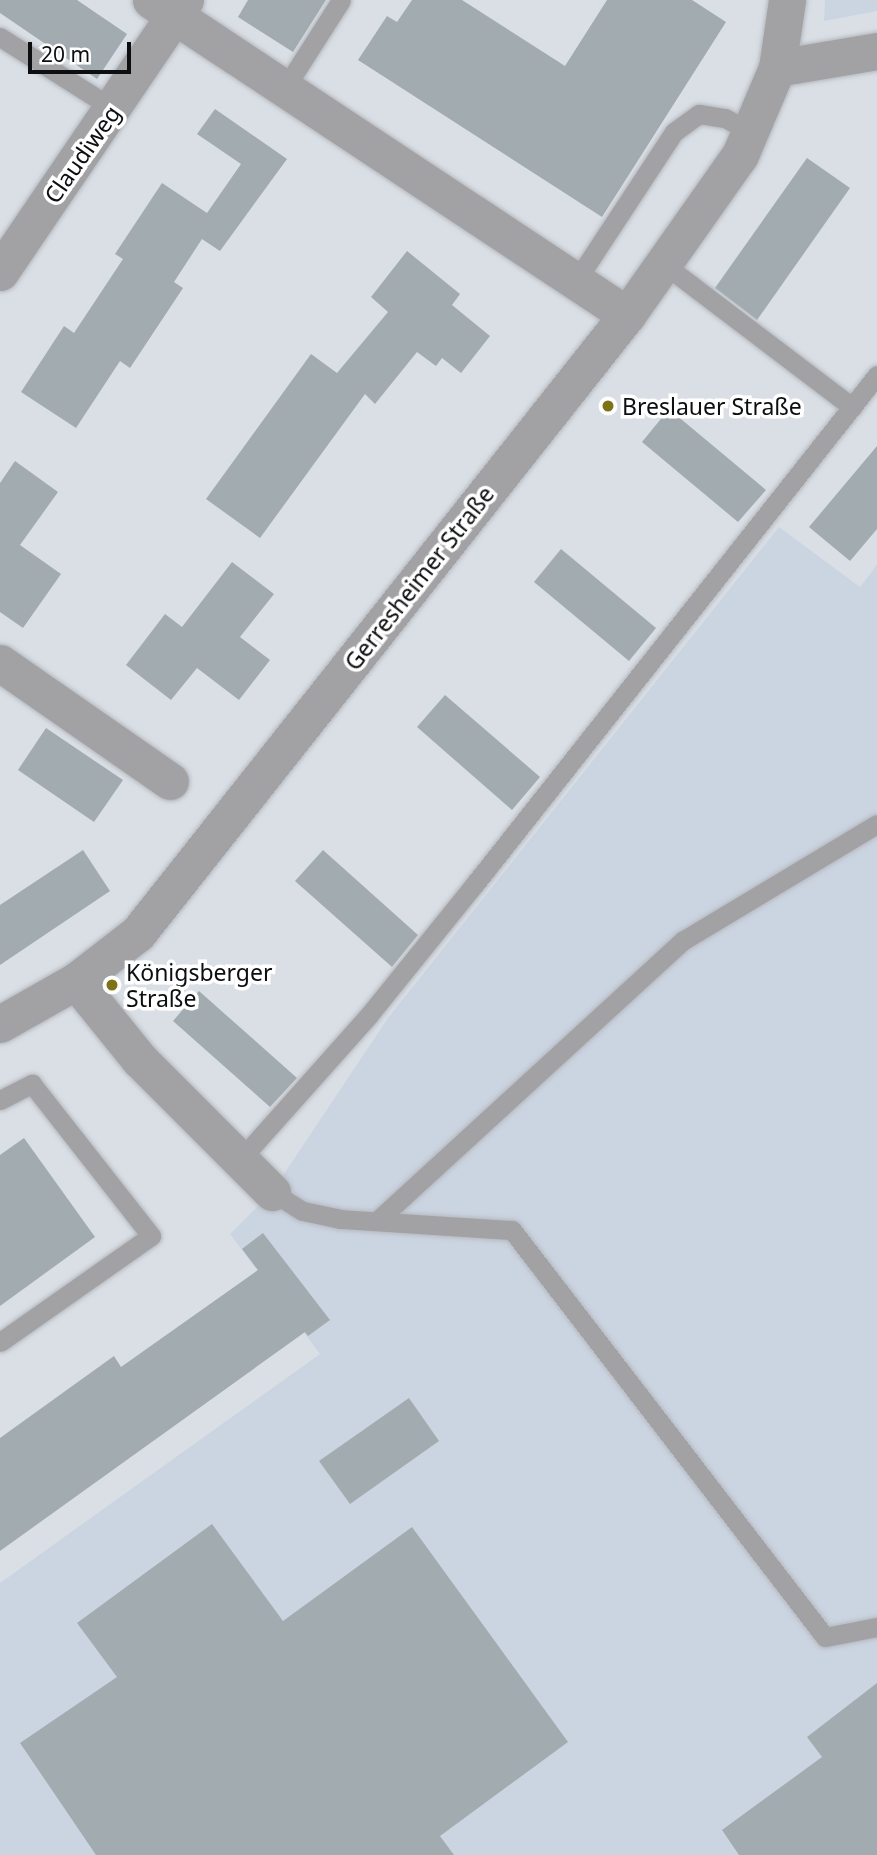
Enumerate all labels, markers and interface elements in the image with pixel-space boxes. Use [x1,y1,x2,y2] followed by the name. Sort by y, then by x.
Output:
[32,28,135,72] scale bar
[41,40,90,68] text: 20 m
[38,100,126,208] street label: Claudiweg
[622,392,802,420] place label: Breslauer Straße
[600,398,616,414] marker: Breslauer Straße
[339,481,499,675] street label: Gerresheimer Straße
[126,958,272,1012] place label: Königsberger Straße
[104,977,120,993] marker: Königsberger Straße

